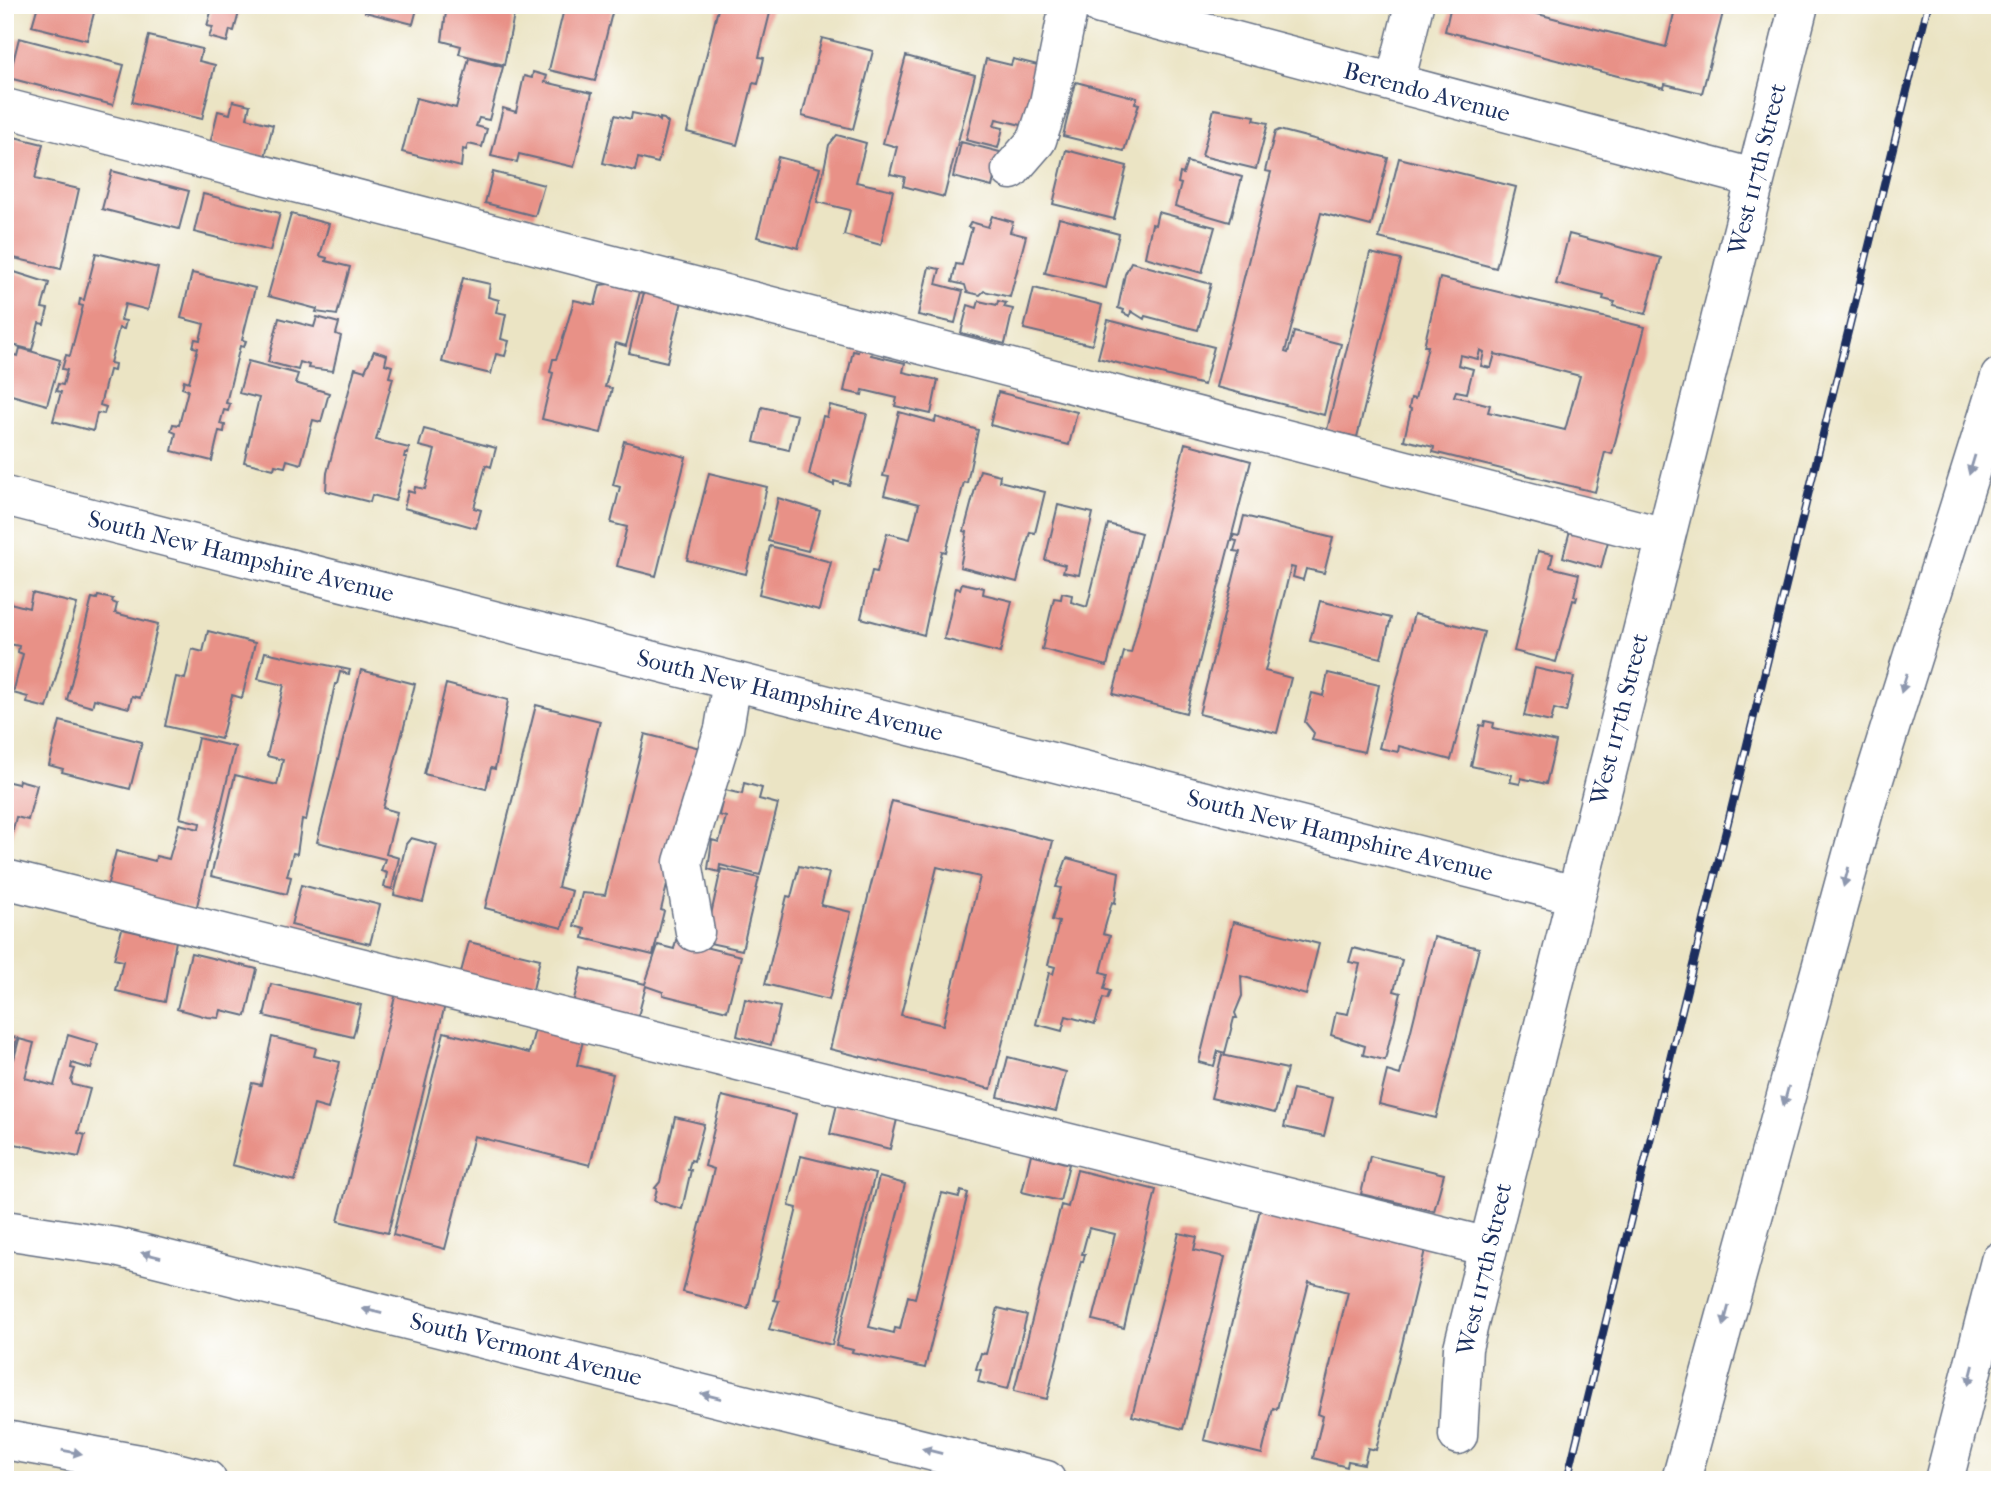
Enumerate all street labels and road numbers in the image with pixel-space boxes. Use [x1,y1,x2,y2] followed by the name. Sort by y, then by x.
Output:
[1341,56,1513,128] street label: Berendo Avenue
[1722,80,1792,259] street label: West 117th Street
[85,504,397,608] street label: South New Hampshire Avenue
[1584,630,1654,809] street label: West 117th Street
[634,643,946,747] street label: South New Hampshire Avenue
[1184,783,1496,887] street label: South New Hampshire Avenue
[1450,1180,1517,1359] street label: West 117th Street
[407,1307,645,1391] street label: South Vermont Avenue

